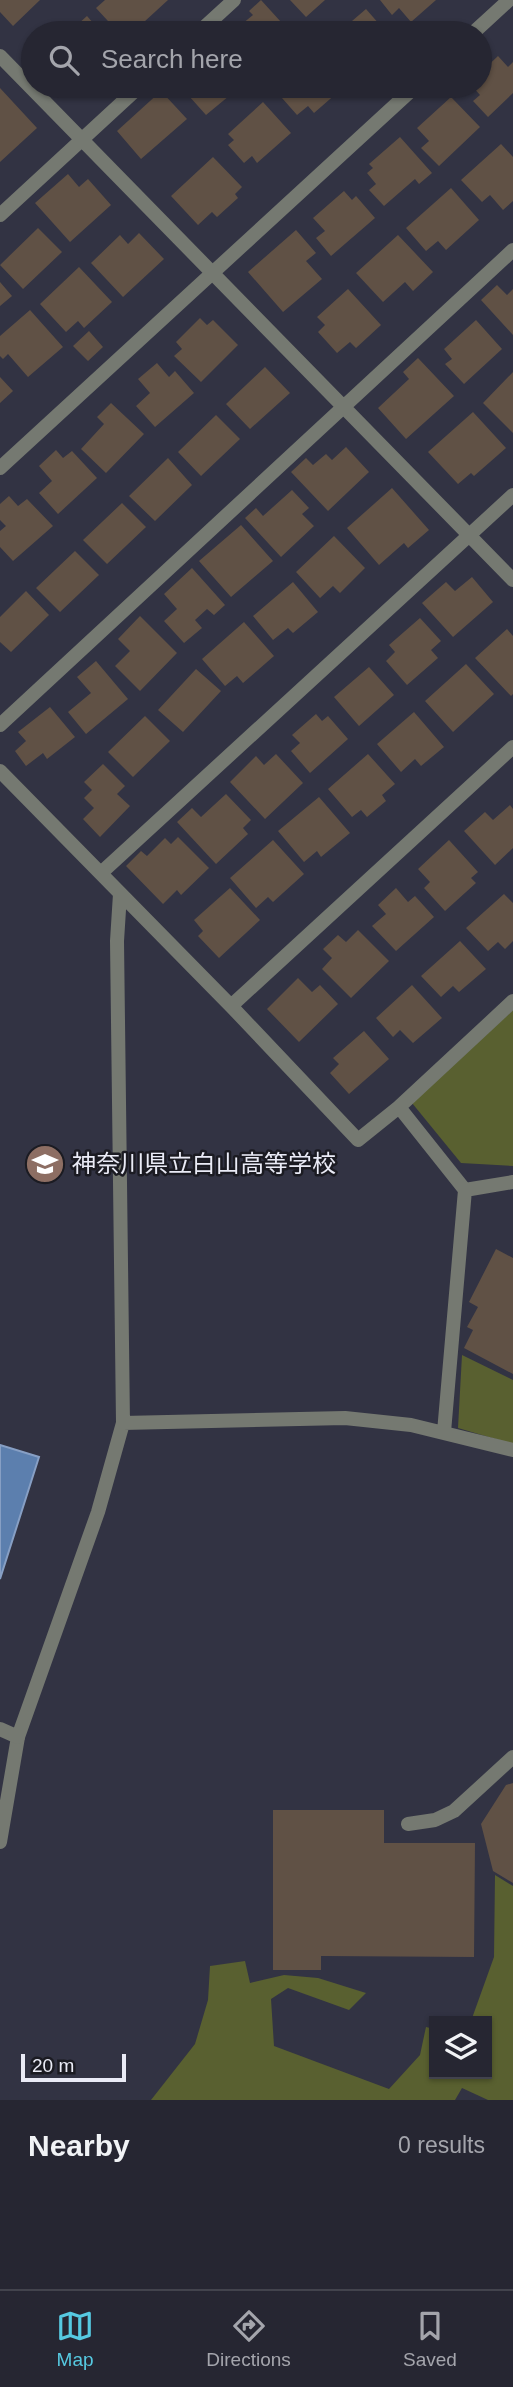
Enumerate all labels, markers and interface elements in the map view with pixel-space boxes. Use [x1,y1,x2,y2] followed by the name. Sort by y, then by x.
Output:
[21,21,492,98] search box
[45,41,83,79] icon: search
[101,44,243,74] text: Search here
[24,1143,66,1185] school or university icon: 神奈川県立白山高等学校
[72,1150,336,1177] place label: 神奈川県立白山高等学校
[429,2016,492,2079] map controls
[429,2016,492,2079] button: layers
[21,2051,126,2083] scale bar
[32,2055,74,2076] text: 20 m
[28,2129,130,2162] text: Nearby
[398,2132,485,2158] text: 0 results
[56,2307,94,2371] tab: Map
[206,2307,291,2371] tab: Directions
[403,2307,457,2371] tab: Saved

